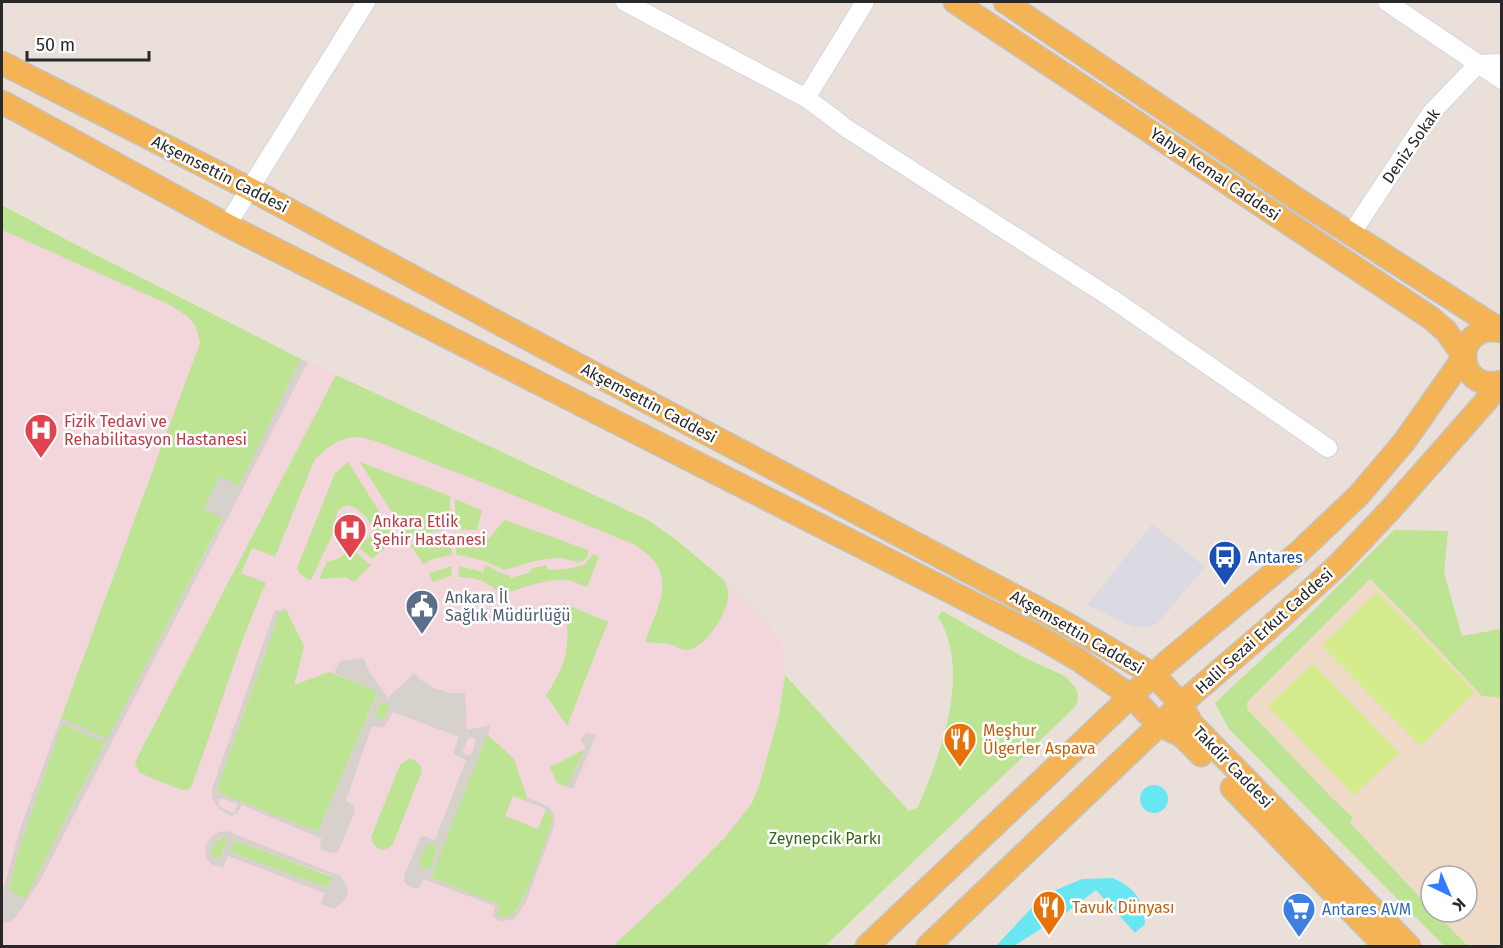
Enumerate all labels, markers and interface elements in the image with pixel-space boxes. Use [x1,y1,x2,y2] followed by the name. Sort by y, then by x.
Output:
[27,24,148,62] scale bar
[36,34,75,56] text: 50 m
[1378,104,1444,187] street label: Deniz Sokak
[1146,123,1284,225] street label: Yahya Kemal Caddesi
[148,131,291,217] street label: Akşemsettin Caddesi
[578,359,720,448] street label: Akşemsettin Caddesi
[23,412,59,459] hospital icon: Fizik Tedavi ve Rehabilitasyon Hastanesi
[64,412,247,449] place label: Fizik Tedavi ve Rehabilitasyon Hastanesi
[332,512,368,559] hospital icon: Ankara Etlik Şehir Hastanesi
[373,512,486,550] place label: Ankara Etlik Şehir Hastanesi
[1207,539,1243,586] bus stop icon: Antares
[1248,548,1303,567] place label: Antares
[1191,564,1337,698] street label: Halil Sezai Erkut Caddesi
[1007,586,1147,679] street label: Akşemsettin Caddesi
[445,587,571,625] place label: Ankara İl Sağlık Müdürlüğü
[404,588,440,635] public building icon: Ankara İl Sağlık Müdürlüğü
[942,721,978,768] restaurant icon: Meşhur Ülgerler Aspava
[983,721,1096,758] place label: Meşhur Ülgerler Aspava
[1189,722,1277,812] street label: Takdir Caddesi
[769,829,881,848] park label: Zeynepcik Parkı
[1419,864,1479,924] north arrow
[1031,889,1067,936] restaurant icon: Tavuk Dünyası
[1281,891,1317,938] supermarket icon: Antares AVM
[1448,894,1469,915] text: K
[1072,898,1175,917] place label: Tavuk Dünyası
[1322,900,1411,919] place label: Antares AVM

